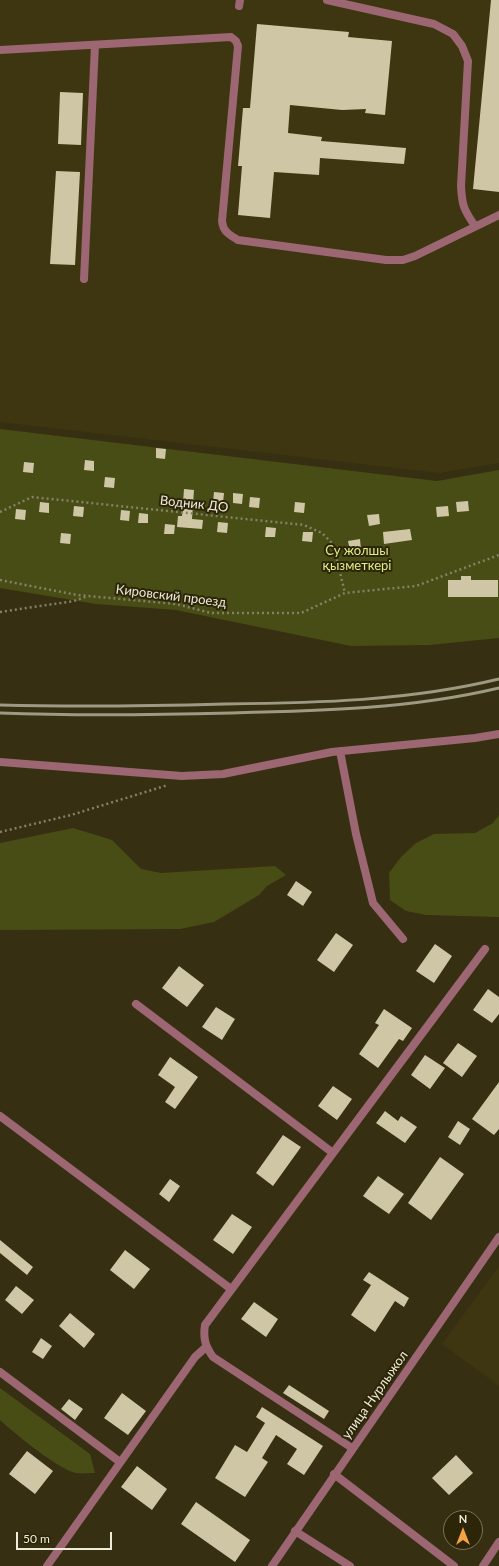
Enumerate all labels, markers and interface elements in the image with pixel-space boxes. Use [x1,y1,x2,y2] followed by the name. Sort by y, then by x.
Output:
[159,493,229,515] street label: Водник ДО
[323,543,391,574] park label: Су жолшы қызметкері
[115,581,227,611] street label: Кировский проезд
[339,1348,411,1442] street label: улица Нурлыжол
[443,1510,483,1550] north arrow
[459,1512,467,1525] text: N
[18,1524,114,1550] scale bar
[23,1531,50,1546] text: 50 m

